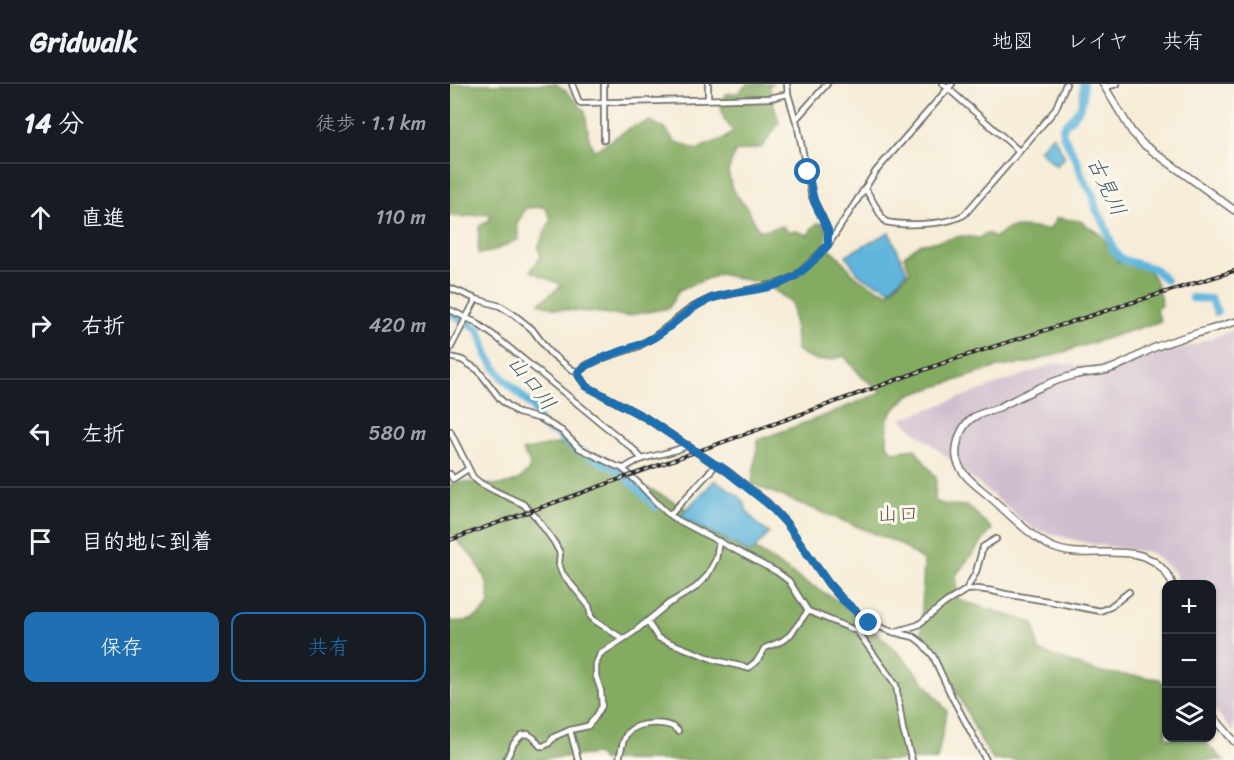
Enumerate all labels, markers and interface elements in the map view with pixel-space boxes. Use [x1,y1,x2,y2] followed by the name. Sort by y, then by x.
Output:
[30,17,138,66] text: Gridwalk
[992,22,1034,60] text: 地図
[1067,22,1129,60] text: レイヤ
[1162,22,1204,60] text: 共有
[24,100,84,146] text: 14 分
[316,106,426,141] text: 徒歩 · 1.1 km
[1076,149,1138,223] water label: 古見川
[794,158,820,184] route start
[81,198,125,237] text: 直進
[376,200,426,235] text: 110 m
[24,201,57,234] icon: ahead
[81,306,125,345] text: 右折
[369,308,426,343] text: 420 m
[24,309,57,342] icon: right
[498,346,566,420] water label: 山口川
[81,414,125,453] text: 左折
[369,416,426,451] text: 580 m
[24,417,57,450] icon: left
[877,495,919,533] district label: 山口
[81,522,213,561] text: 目的地に到着
[24,525,57,558] icon: arrive
[1162,580,1216,742] map controls
[1162,580,1216,634] button: +
[855,609,881,635] route end
[24,612,219,682] button: 保存
[231,612,426,682] button: 共有
[1162,634,1216,688] button: −
[1162,688,1216,742] button: layers

